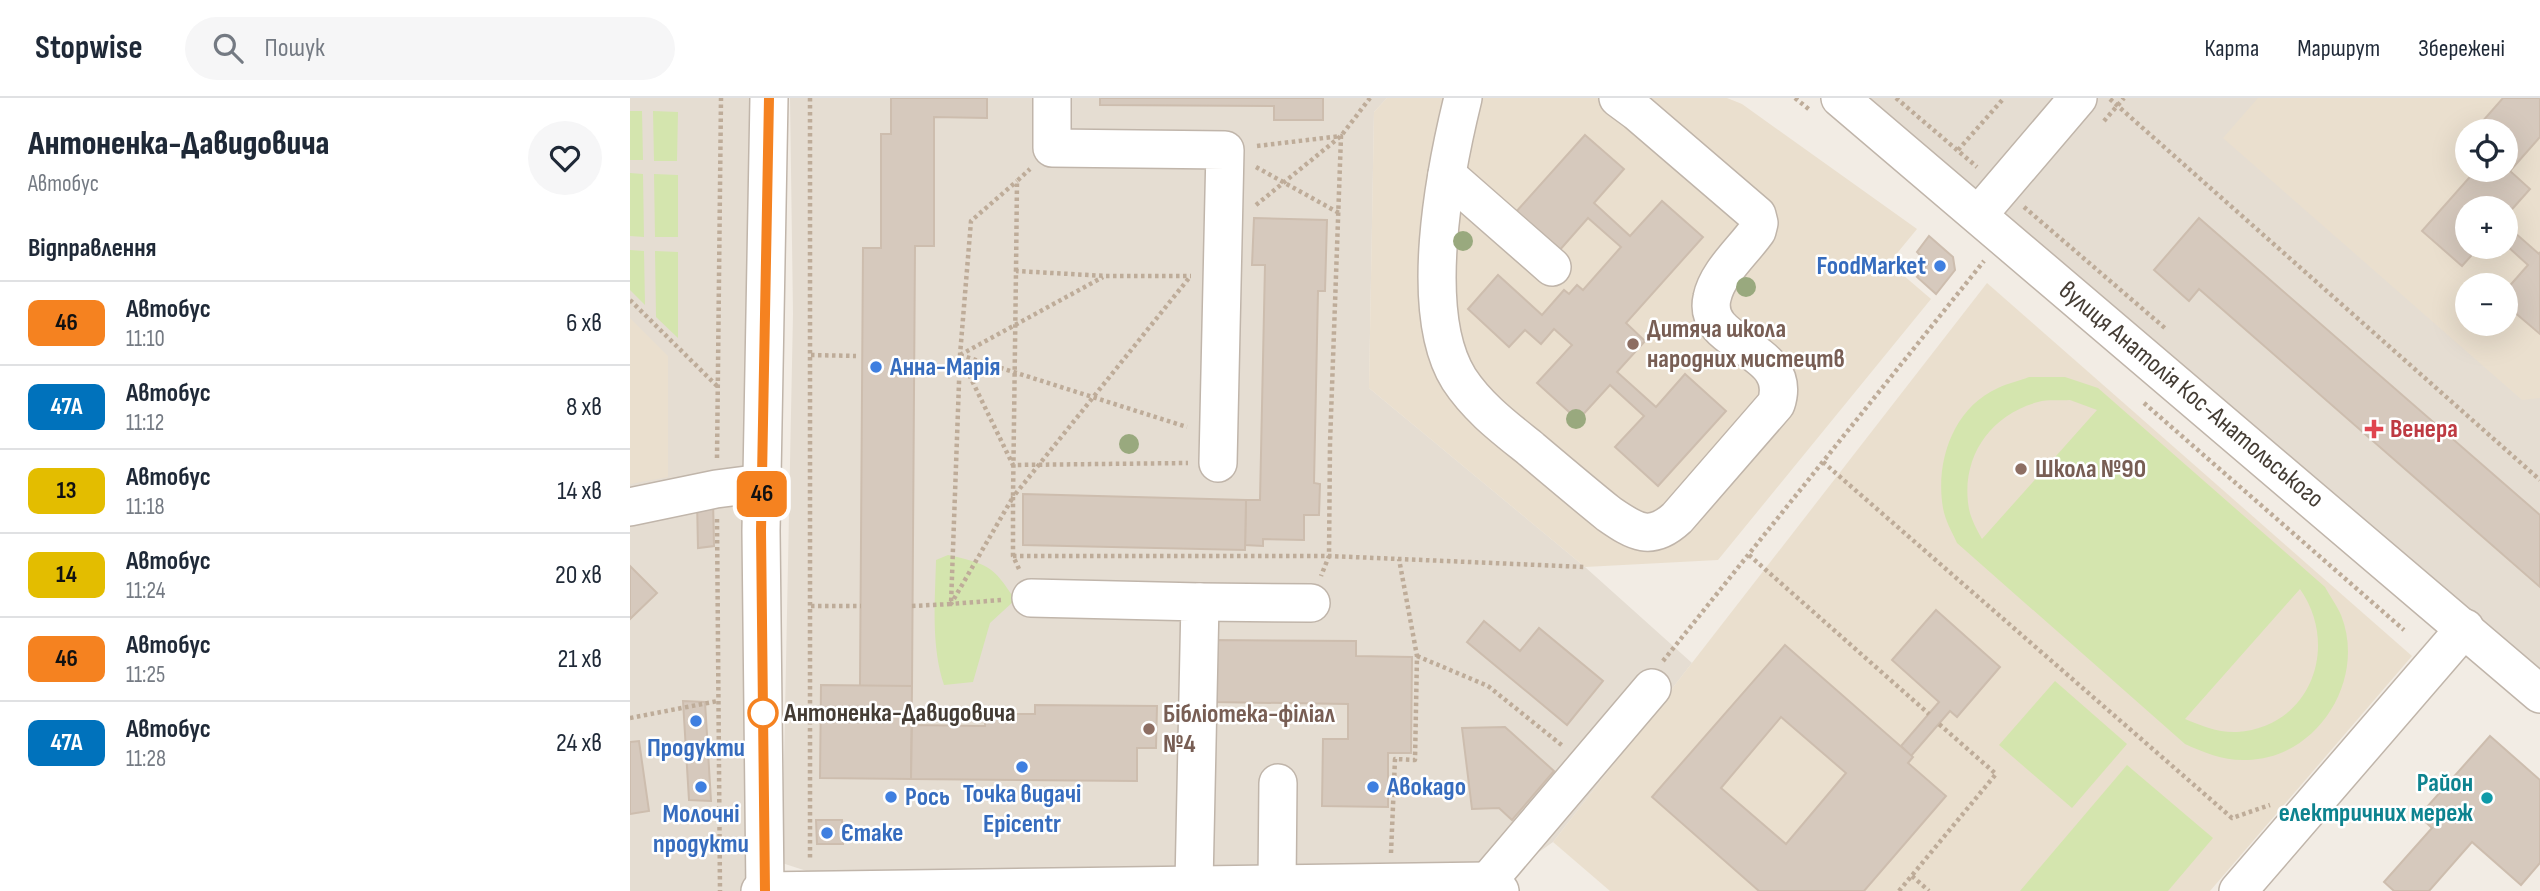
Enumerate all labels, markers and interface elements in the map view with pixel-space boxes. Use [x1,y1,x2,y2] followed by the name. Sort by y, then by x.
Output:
[185,17,675,80] search box
[35,28,143,68] text: Stopwise
[209,29,247,67] icon: search
[265,33,325,64] text: Пошук
[2205,34,2259,63] text: Карта
[2297,34,2380,63] text: Маршрут
[2418,34,2505,63] text: Збережені
[2455,119,2518,336] map controls
[2455,119,2518,182] button: locate
[528,121,602,195] button: heart
[28,124,329,164] text: Антоненка-Давидовича
[28,170,99,198] text: Автобус
[2455,196,2518,259] button: +
[28,233,156,264] text: Відправлення
[1816,251,1926,282] place label: FoodMarket
[1932,258,1948,274] marker: FoodMarket
[2455,273,2518,336] button: −
[2052,275,2330,515] street label: вулиця Анатолія Кос-Анатольського
[126,294,211,325] text: Автобус
[55,308,78,337] text: 46
[566,308,602,339] text: 6 хв
[1647,314,1845,375] place label: Дитяча школа народних мистецтв
[126,325,165,353] text: 11:10
[1625,336,1641,352] marker: Дитяча школа народних мистецтв
[889,352,1001,383] place label: Анна-Марія
[868,359,884,375] marker: Анна-Марія
[126,378,211,409] text: Автобус
[50,392,83,421] text: 47А
[566,392,602,423] text: 8 хв
[126,409,164,437] text: 11:12
[2390,414,2458,445] place label: Венера
[2364,419,2384,439] marker: Венера
[2035,454,2146,485] place label: Школа №90
[2013,461,2029,477] marker: Школа №90
[126,462,211,493] text: Автобус
[730,471,794,517] line badge: 46
[56,476,77,505] text: 13
[557,476,602,507] text: 14 хв
[751,479,773,508] text: 46
[126,493,165,521] text: 11:18
[126,546,211,577] text: Автобус
[56,560,77,589] text: 14
[555,560,602,591] text: 20 хв
[126,577,165,605] text: 11:24
[126,630,211,661] text: Автобус
[55,644,78,673] text: 46
[557,644,602,675] text: 21 хв
[126,661,165,689] text: 11:25
[748,698,778,728] marker: Антоненка-Давидовича
[783,698,1016,729] place label: Антоненка-Давидовича
[1163,699,1336,760] place label: Бібліотека-філіал №4
[688,713,704,729] marker: Продукти
[126,714,211,745] text: Автобус
[1141,721,1157,737] marker: Бібліотека-філіал №4
[50,728,83,757] text: 47А
[556,728,602,759] text: 24 хв
[647,733,745,764] place label: Продукти
[126,745,166,773] text: 11:28
[1014,759,1030,775] marker: Точка видачі Epicentr
[2279,768,2473,829] place label: Район електричних мереж
[1386,772,1466,803] place label: Авокадо
[693,779,709,795] marker: Молочні продукти
[963,779,1081,840] place label: Точка видачі Epicentr
[1365,779,1381,795] marker: Авокадо
[905,782,950,813] place label: Рось
[883,789,899,805] marker: Рось
[2479,790,2495,806] marker: Район електричних мереж
[653,799,749,860] place label: Молочні продукти
[841,818,903,849] place label: Єтаке
[819,825,835,841] marker: Єтаке

